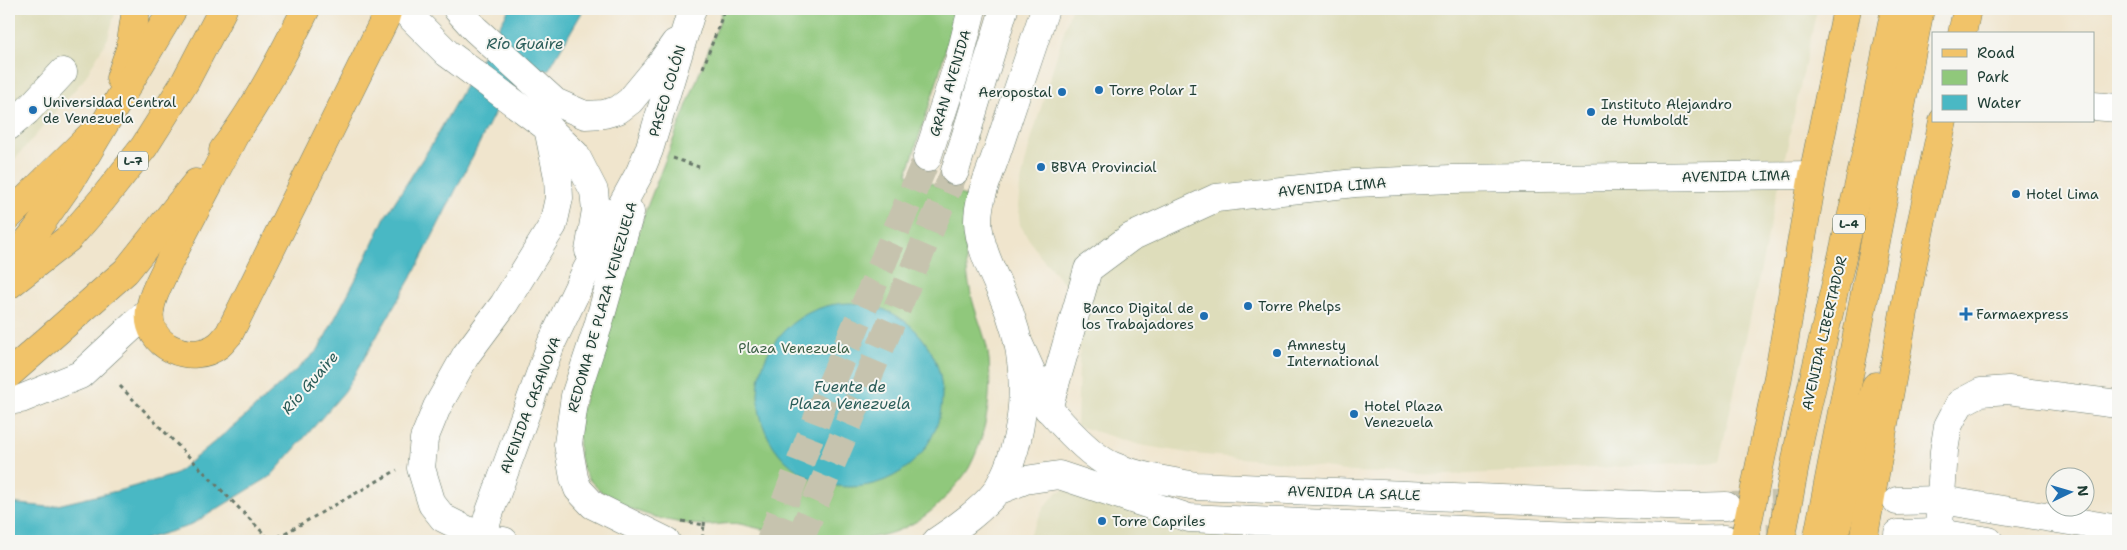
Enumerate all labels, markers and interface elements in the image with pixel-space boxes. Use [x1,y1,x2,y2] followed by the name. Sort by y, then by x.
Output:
[925,27,975,139] street label: GRAN AVENIDA
[1932,32,2094,122] legend
[486,34,564,54] water label: Río Guaire
[645,43,689,139] street label: PASEO COLÓN
[1977,43,2015,63] text: Road
[1977,67,2009,87] text: Park
[1109,81,1197,99] place label: Torre Polar I
[978,83,1053,101] place label: Aeropostal
[1093,84,1105,96] marker: Torre Polar I
[1056,86,1068,98] marker: Aeropostal
[43,93,177,127] place label: Universidad Central de Venezuela
[1977,93,2021,113] text: Water
[1601,95,1732,129] place label: Instituto Alejandro de Humboldt
[27,104,39,116] marker: Universidad Central de Venezuela
[1585,106,1597,118] marker: Instituto Alejandro de Humboldt
[118,152,148,170] road number: L-7
[1051,158,1157,176] place label: BBVA Provincial
[1035,161,1047,173] marker: BBVA Provincial
[1681,166,1791,186] street label: AVENIDA LIMA
[1277,173,1387,201] street label: AVENIDA LIMA
[2026,185,2099,203] place label: Hotel Lima
[2010,188,2022,200] marker: Hotel Lima
[563,200,641,414] street label: REDOMA DE PLAZA VENEZUELA
[1833,214,1865,233] road number: L-4
[1797,254,1851,412] street label: AVENIDA LIBERTADOR
[1258,297,1341,315] place label: Torre Phelps
[1082,299,1194,333] place label: Banco Digital de los Trabajadores
[1242,300,1254,312] marker: Torre Phelps
[1976,305,2069,323] place label: Farmaexpress
[1960,308,1972,320] marker: Farmaexpress
[1198,310,1210,322] marker: Banco Digital de los Trabajadores
[496,334,564,476] street label: AVENIDA CASANOVA
[1287,336,1380,370] place label: Amnesty International
[738,339,850,357] park label: Plaza Venezuela
[277,347,343,419] water label: Río Guaire
[1271,347,1283,359] marker: Amnesty International
[790,377,910,414] water label: Fuente de Plaza Venezuela
[1364,397,1443,431] place label: Hotel Plaza Venezuela
[1348,408,1360,420] marker: Hotel Plaza Venezuela
[2044,468,2094,518] north arrow
[1287,482,1421,504] street label: AVENIDA LA SALLE
[2074,485,2092,497] text: N
[1112,512,1206,530] place label: Torre Capriles
[1096,515,1108,527] marker: Torre Capriles

